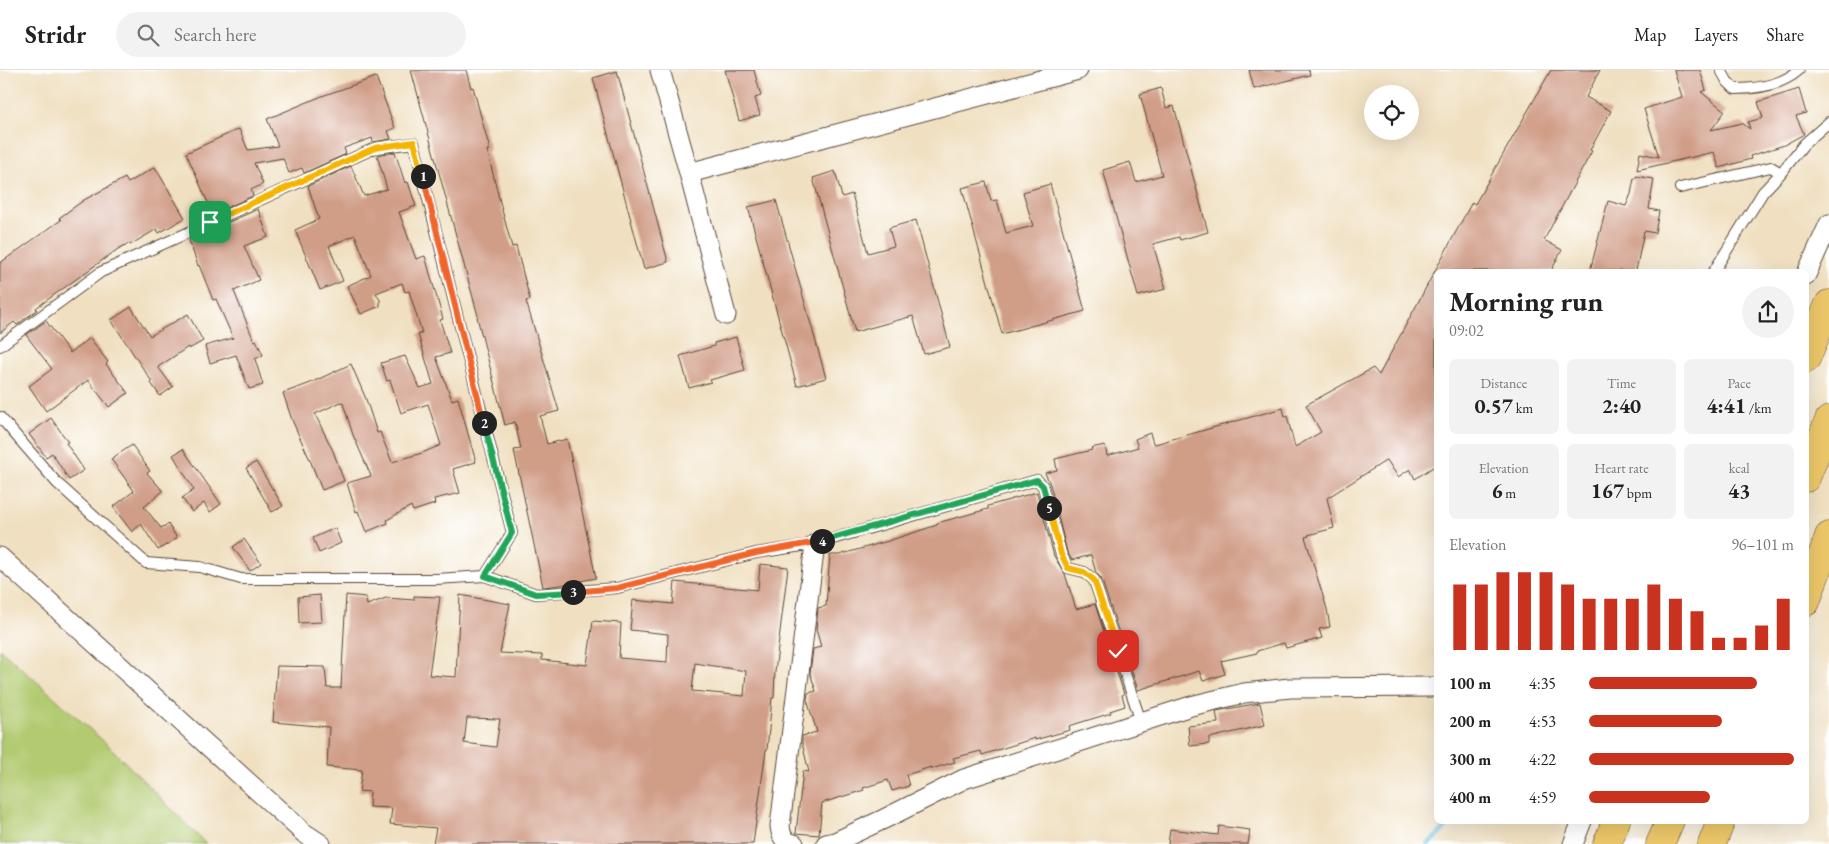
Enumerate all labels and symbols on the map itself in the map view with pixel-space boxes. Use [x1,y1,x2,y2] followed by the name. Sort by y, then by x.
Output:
[410,164,436,188] pin: 1
[189,201,231,243] pin
[472,410,496,436] pin: 2
[1036,496,1062,520] pin: 5
[810,528,834,554] pin: 4
[560,580,586,604] pin: 3
[1097,630,1139,672] pin

